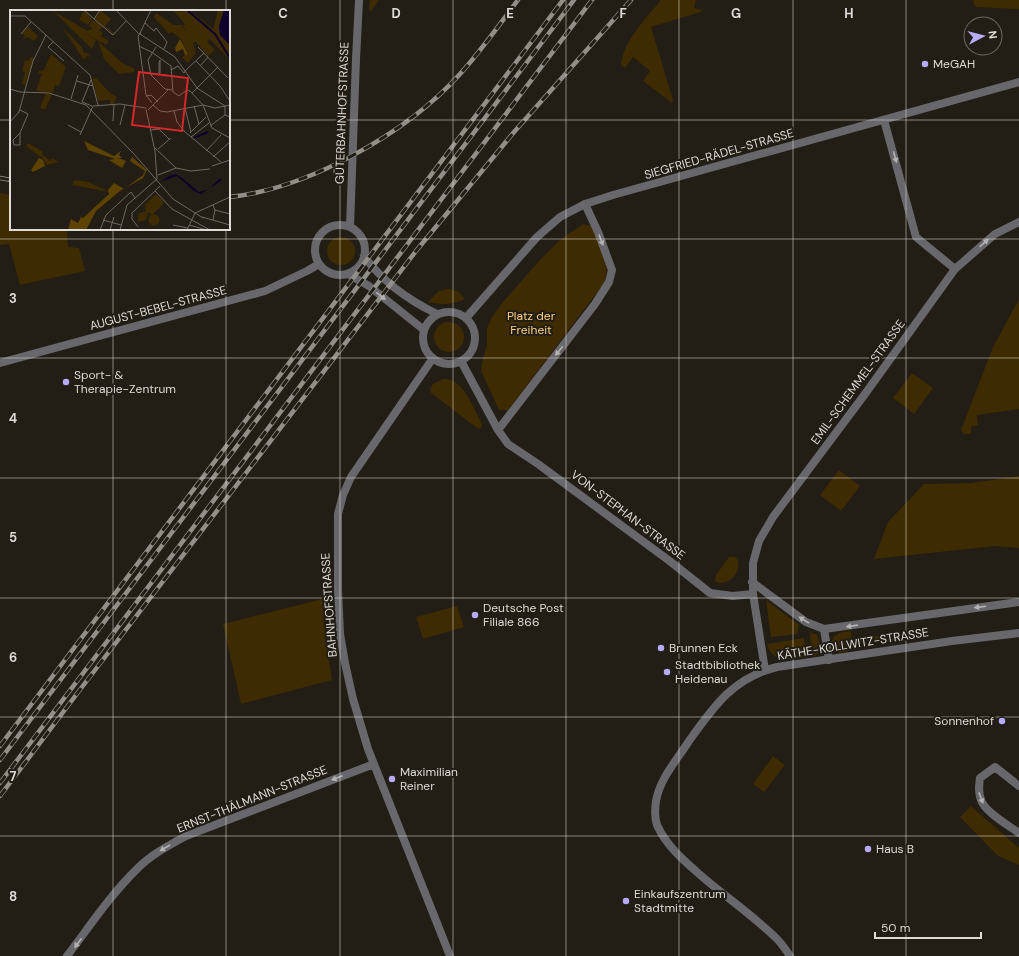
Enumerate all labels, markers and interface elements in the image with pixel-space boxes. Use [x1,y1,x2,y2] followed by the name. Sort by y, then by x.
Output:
[278,5,288,22] text: C
[391,5,401,22] text: D
[506,5,514,22] text: E
[619,5,627,22] text: F
[731,5,741,22] text: G
[844,5,854,22] text: H
[10,10,230,230] inset map
[963,16,1003,56] north arrow
[985,30,1000,40] text: N
[332,41,352,184] street label: GÜTERBAHNHOFSTRASSE
[933,56,975,72] place label: MeGAH
[920,59,930,69] marker: MeGAH
[642,125,796,183] street label: SIEGFRIED-RÄDEL-STRASSE
[892,151,898,164] one-way arrow
[598,234,604,246] one-way arrow
[980,239,989,248] one-way arrow
[88,282,228,334] street label: AUGUST-BEBEL-STRASSE
[9,290,17,307] text: 3
[375,291,386,300] one-way arrow
[507,308,556,338] park label: Platz der Freiheit
[807,316,909,448] street label: EMIL-SCHEMMEL-STRASSE
[554,345,563,356] one-way arrow
[74,367,176,397] place label: Sport- & Therapie-Zentrum
[61,377,71,387] marker: Sport- & Therapie-Zentrum
[9,410,17,427] text: 4
[568,467,689,563] street label: VON-STEPHAN-STRASSE
[9,529,17,546] text: 5
[317,552,341,658] street label: BAHNHOFSTRASSE
[483,600,564,630] place label: Deutsche Post Filiale 866
[974,604,986,610] one-way arrow
[470,610,480,620] marker: Deutsche Post Filiale 866
[799,616,809,624] one-way arrow
[846,623,858,629] one-way arrow
[776,624,930,664] street label: KÄTHE-KOLLWITZ-STRASSE
[669,640,738,656] place label: Brunnen Eck
[656,643,666,653] marker: Brunnen Eck
[9,649,17,666] text: 6
[675,657,760,687] place label: Stadtbibliothek Heidenau
[662,667,672,677] marker: Stadtbibliothek Heidenau
[934,713,994,729] place label: Sonnenhof
[997,716,1007,726] marker: Sonnenhof
[175,761,330,837] street label: ERNST-THÄLMANN-STRASSE
[400,764,458,794] place label: Maximilian Reiner
[10,768,17,785] text: 7
[387,774,397,784] marker: Maximilian Reiner
[331,775,343,781] one-way arrow
[978,792,984,804] one-way arrow
[876,841,914,857] place label: Haus B
[159,844,171,851] one-way arrow
[863,844,873,854] marker: Haus B
[634,886,726,916] place label: Einkaufszentrum Stadtmitte
[9,888,17,905] text: 8
[621,896,631,906] marker: Einkaufszentrum Stadtmitte
[875,914,981,940] scale bar
[881,920,910,936] text: 50 m
[73,937,82,948] one-way arrow

